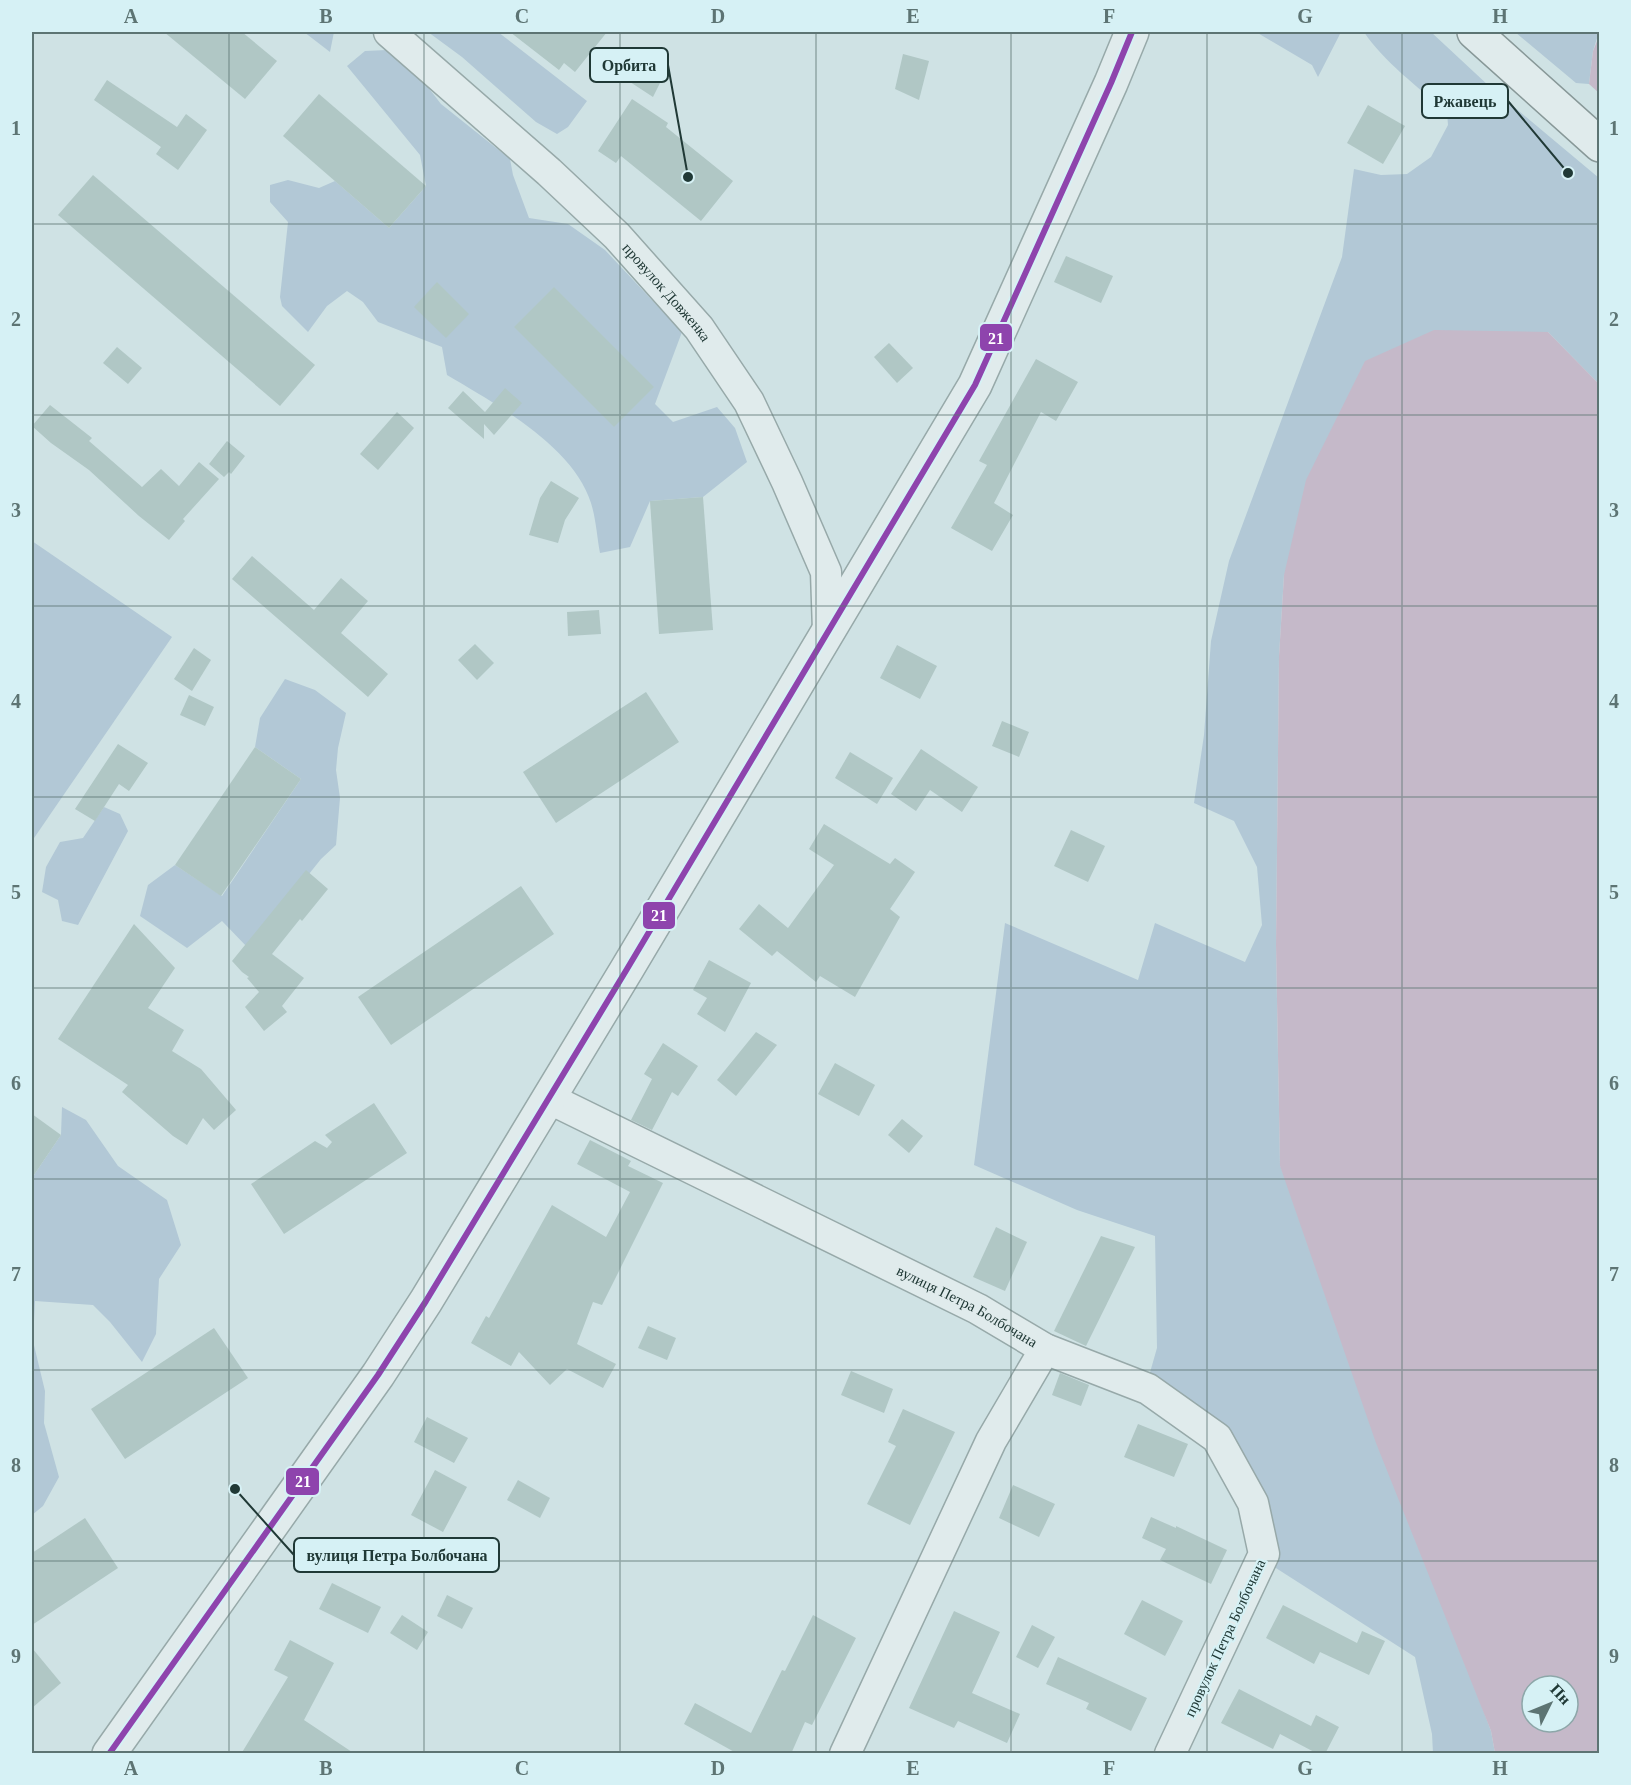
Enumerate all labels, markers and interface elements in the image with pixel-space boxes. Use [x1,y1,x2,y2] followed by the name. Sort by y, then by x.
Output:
[124,5,139,27] text: A
[319,5,333,27] text: B
[515,5,529,27] text: C
[711,5,725,27] text: D
[906,5,920,27] text: E
[1103,5,1115,27] text: F
[1297,5,1313,27] text: G
[1492,5,1508,27] text: H
[590,48,668,82] callout: Орбита
[602,57,656,75] text: Орбита
[1422,84,1508,118] callout: Ржавець
[1434,93,1497,110] text: Ржавець
[11,117,21,139] text: 1
[1609,117,1619,139] text: 1
[619,240,714,345] street label: провулок Довженка
[11,308,21,330] text: 2
[1609,308,1619,330] text: 2
[979,323,1013,352] line badge: 21
[988,330,1004,347] text: 21
[11,499,21,521] text: 3
[1609,499,1619,521] text: 3
[11,690,21,712] text: 4
[1609,690,1619,712] text: 4
[11,881,21,903] text: 5
[1609,881,1619,903] text: 5
[642,901,676,930] line badge: 21
[651,907,667,924] text: 21
[11,1072,21,1094] text: 6
[1609,1072,1619,1094] text: 6
[894,1262,1040,1351] street label: вулиця Петра Болбочана
[11,1263,21,1285] text: 7
[1609,1263,1619,1285] text: 7
[11,1454,21,1476] text: 8
[1609,1454,1619,1476] text: 8
[285,1467,320,1496] line badge: 21
[295,1473,311,1490] text: 21
[294,1538,499,1572] callout: вулиця Петра Болбочана
[306,1547,488,1565] text: вулиця Петра Болбочана
[1181,1557,1269,1719] street label: провулок Петра Болбочана
[11,1645,21,1667] text: 9
[1609,1645,1619,1667] text: 9
[1520,1674,1580,1734] north arrow
[1547,1680,1574,1708] text: Пн
[124,1757,139,1779] text: A
[319,1757,333,1779] text: B
[515,1757,529,1779] text: C
[711,1757,725,1779] text: D
[906,1757,920,1779] text: E
[1103,1757,1115,1779] text: F
[1297,1757,1313,1779] text: G
[1492,1757,1508,1779] text: H

